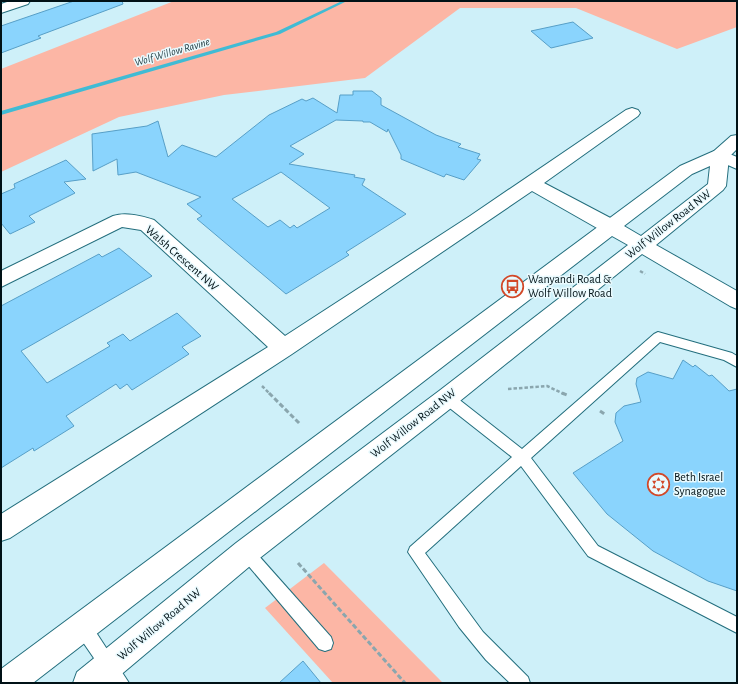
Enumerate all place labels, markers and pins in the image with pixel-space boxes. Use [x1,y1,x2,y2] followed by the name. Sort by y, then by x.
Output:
[500,273,526,299] bus stop icon: Wanyandi Road & Wolf Willow Road
[528,273,612,299] place label: Wanyandi Road & Wolf Willow Road
[646,471,672,497] synagogue icon: Beth Israel Synagogue
[674,471,726,498] place label: Beth Israel Synagogue

